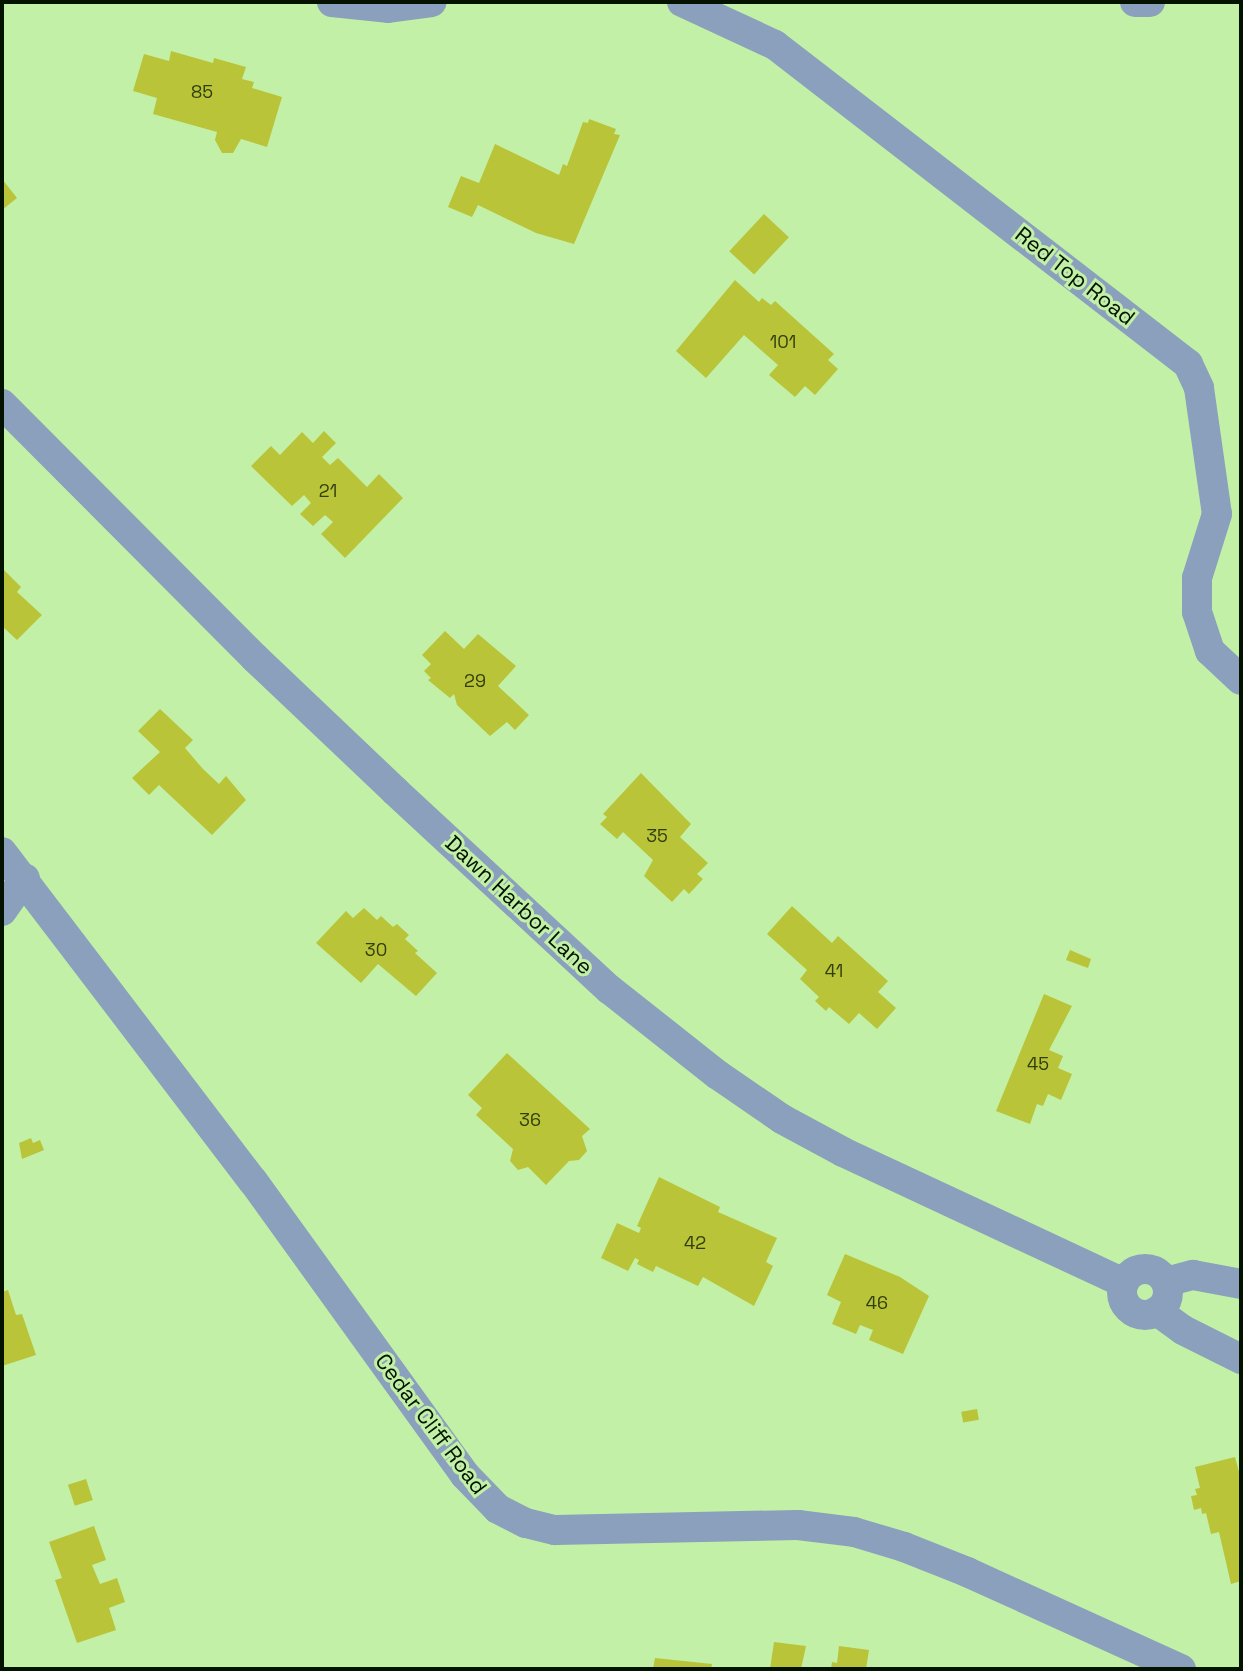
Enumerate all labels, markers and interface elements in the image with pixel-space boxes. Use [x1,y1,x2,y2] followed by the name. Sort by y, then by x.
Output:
[191,81,213,103] house number: 85
[1010,221,1140,331] street label: Red Top Road
[770,331,796,353] house number: 101
[319,480,337,502] house number: 21
[464,670,486,692] house number: 29
[646,825,668,847] house number: 35
[440,830,598,980] street label: Dawn Harbor Lane
[365,939,387,961] house number: 30
[825,960,843,982] house number: 41
[1027,1053,1049,1075] house number: 45
[519,1109,541,1131] house number: 36
[684,1232,706,1254] house number: 42
[866,1292,888,1314] house number: 46
[370,1348,492,1500] street label: Cedar Cliff Road

